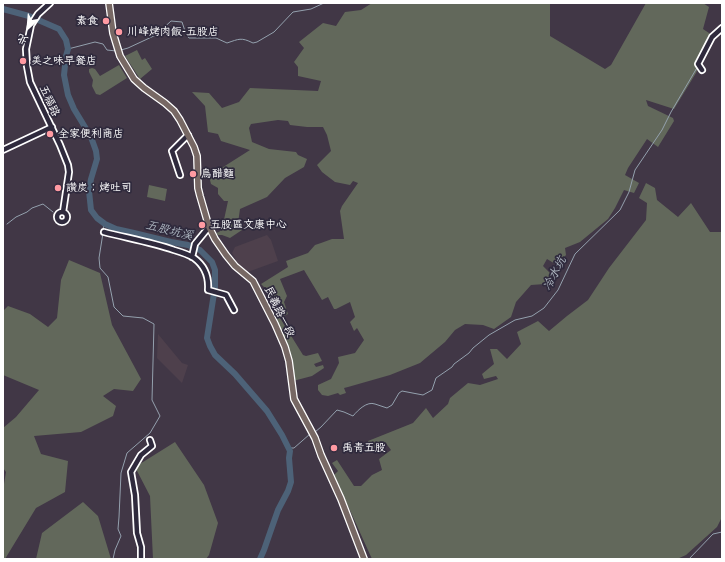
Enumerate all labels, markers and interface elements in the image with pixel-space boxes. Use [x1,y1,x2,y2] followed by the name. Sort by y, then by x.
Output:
[8,8,48,48] north arrow
[76,14,98,28] place label: 素食
[101,16,111,26] marker: 素食
[127,25,219,39] place label: 川峰烤肉飯-五股店
[114,27,124,37] marker: 川峰烤肉飯-五股店
[15,31,30,47] text: 北
[31,54,97,68] place label: 美之味早餐店
[18,56,28,66] marker: 美之味早餐店
[36,83,62,119] street label: 五福路
[58,127,124,141] place label: 全家便利商店
[45,129,55,139] marker: 全家便利商店
[201,167,234,181] place label: 烏醋麵
[188,169,198,179] marker: 烏醋麵
[66,181,132,195] place label: 讚炭；烤吐司
[53,183,63,193] marker: 讚炭；烤吐司
[144,218,194,244] water label: 五股坑溪
[210,218,287,232] place label: 五股區文康中心
[197,220,207,230] marker: 五股區文康中心
[540,255,570,293] water label: 冷水坑
[261,284,297,340] street label: 民義路一段
[342,441,386,455] place label: 禹青五股
[329,443,339,453] marker: 禹青五股

